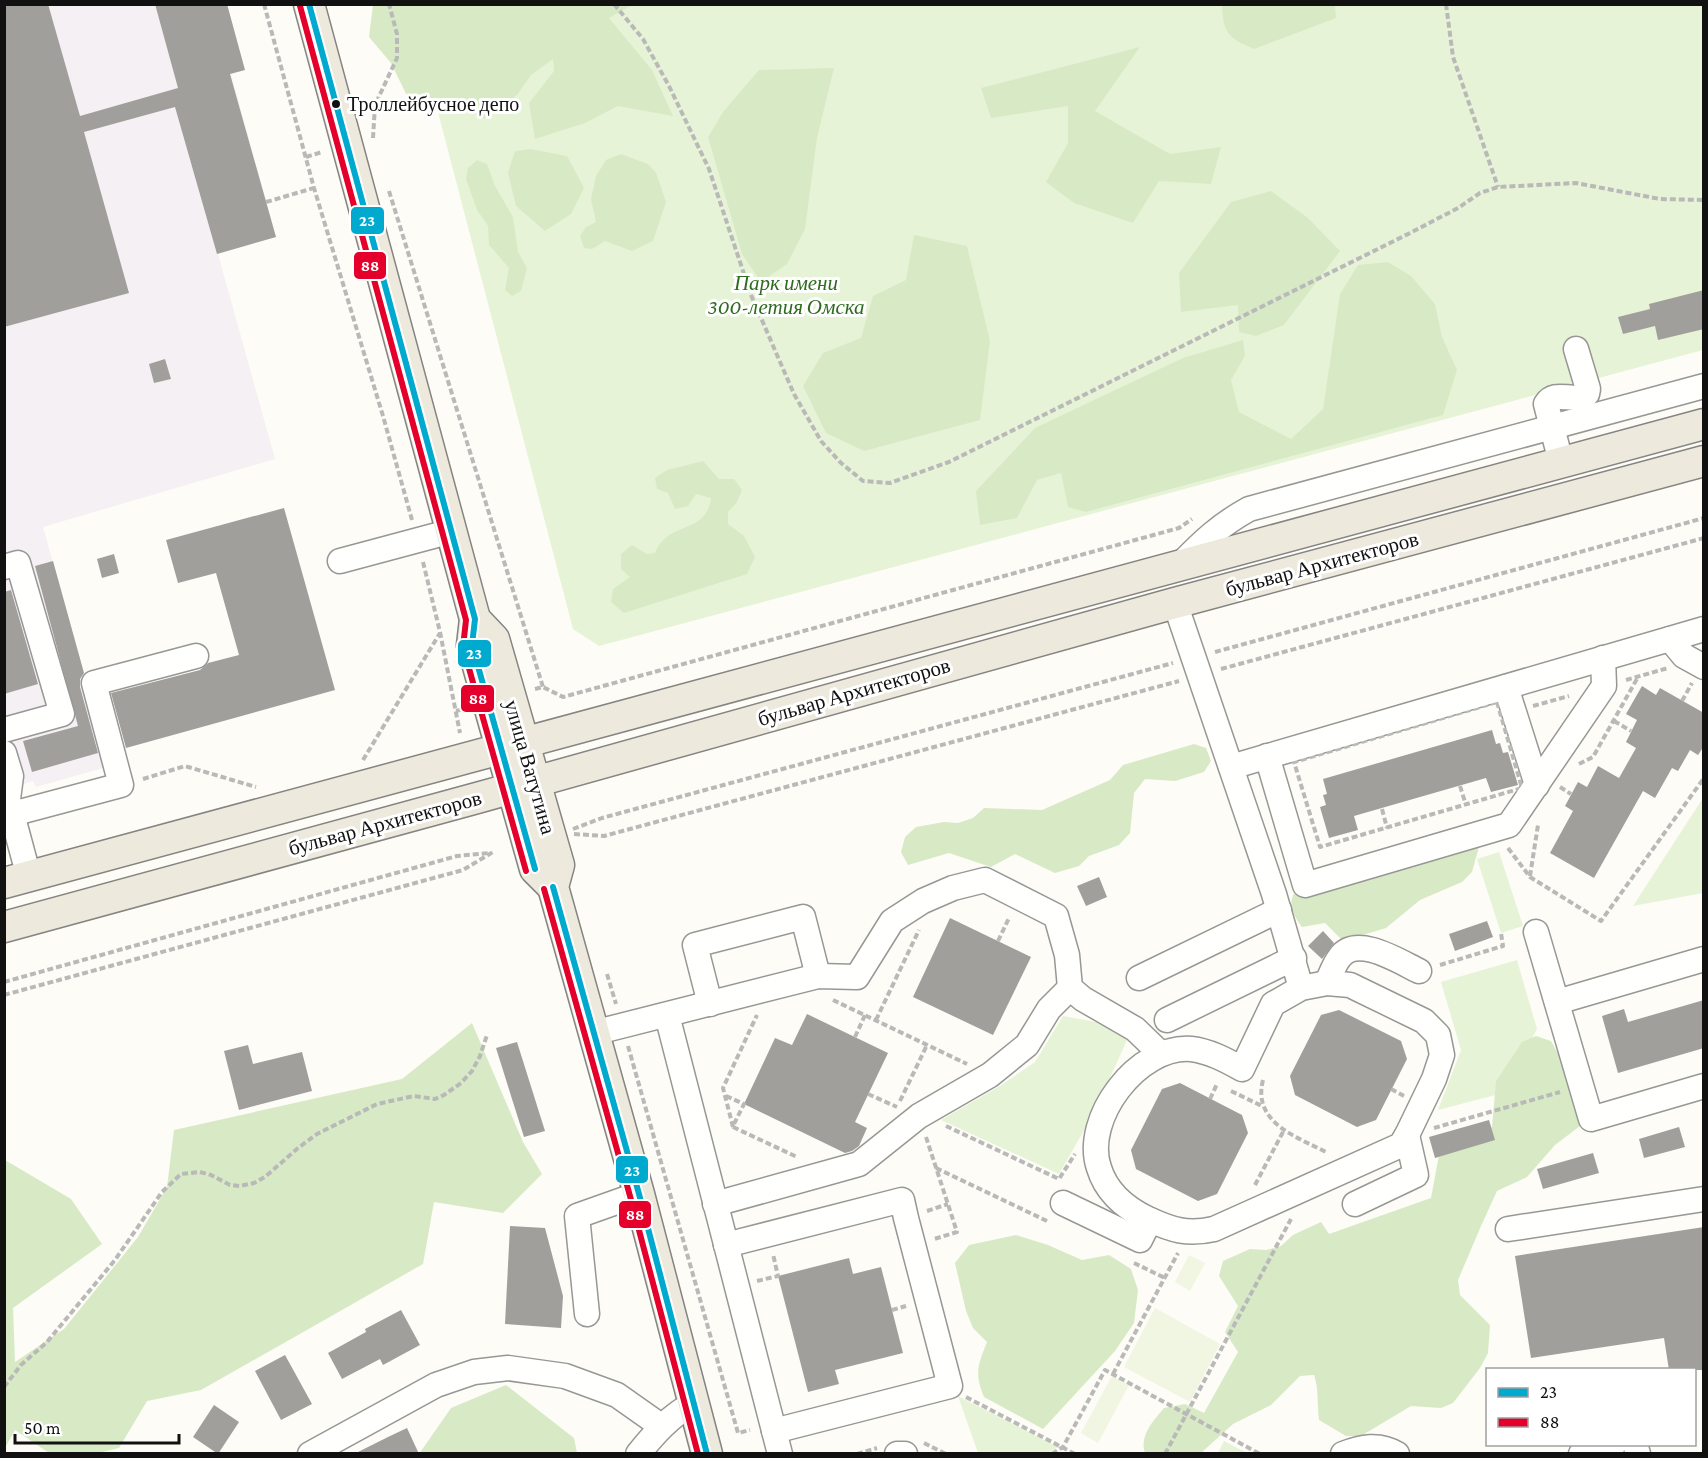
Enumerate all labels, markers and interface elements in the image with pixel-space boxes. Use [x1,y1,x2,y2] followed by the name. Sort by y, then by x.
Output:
[347,93,519,116] place label: Троллейбусное депо
[330,98,342,110] marker: Троллейбусное депо
[350,206,385,235] line badge: 23
[359,212,375,229] text: 23
[353,251,387,280] line badge: 88
[361,257,379,274] text: 88
[707,271,865,319] park label: Парк имени 300-летия Омска
[1223,527,1421,601] street label: бульвар Архитекторов
[457,639,492,668] line badge: 23
[466,645,482,662] text: 23
[755,653,953,731] street label: бульвар Архитекторов
[460,684,495,713] line badge: 88
[469,690,487,707] text: 88
[499,697,561,838] street label: улица Ватутина
[286,786,484,860] street label: бульвар Архитекторов
[615,1155,649,1184] line badge: 23
[624,1162,640,1179] text: 23
[618,1200,652,1229] line badge: 88
[626,1206,644,1223] text: 88
[1486,1368,1696,1446] legend
[1540,1382,1557,1402] text: 23
[15,1407,178,1445] scale bar
[1540,1412,1559,1432] text: 88
[24,1418,61,1438] text: 50 m

